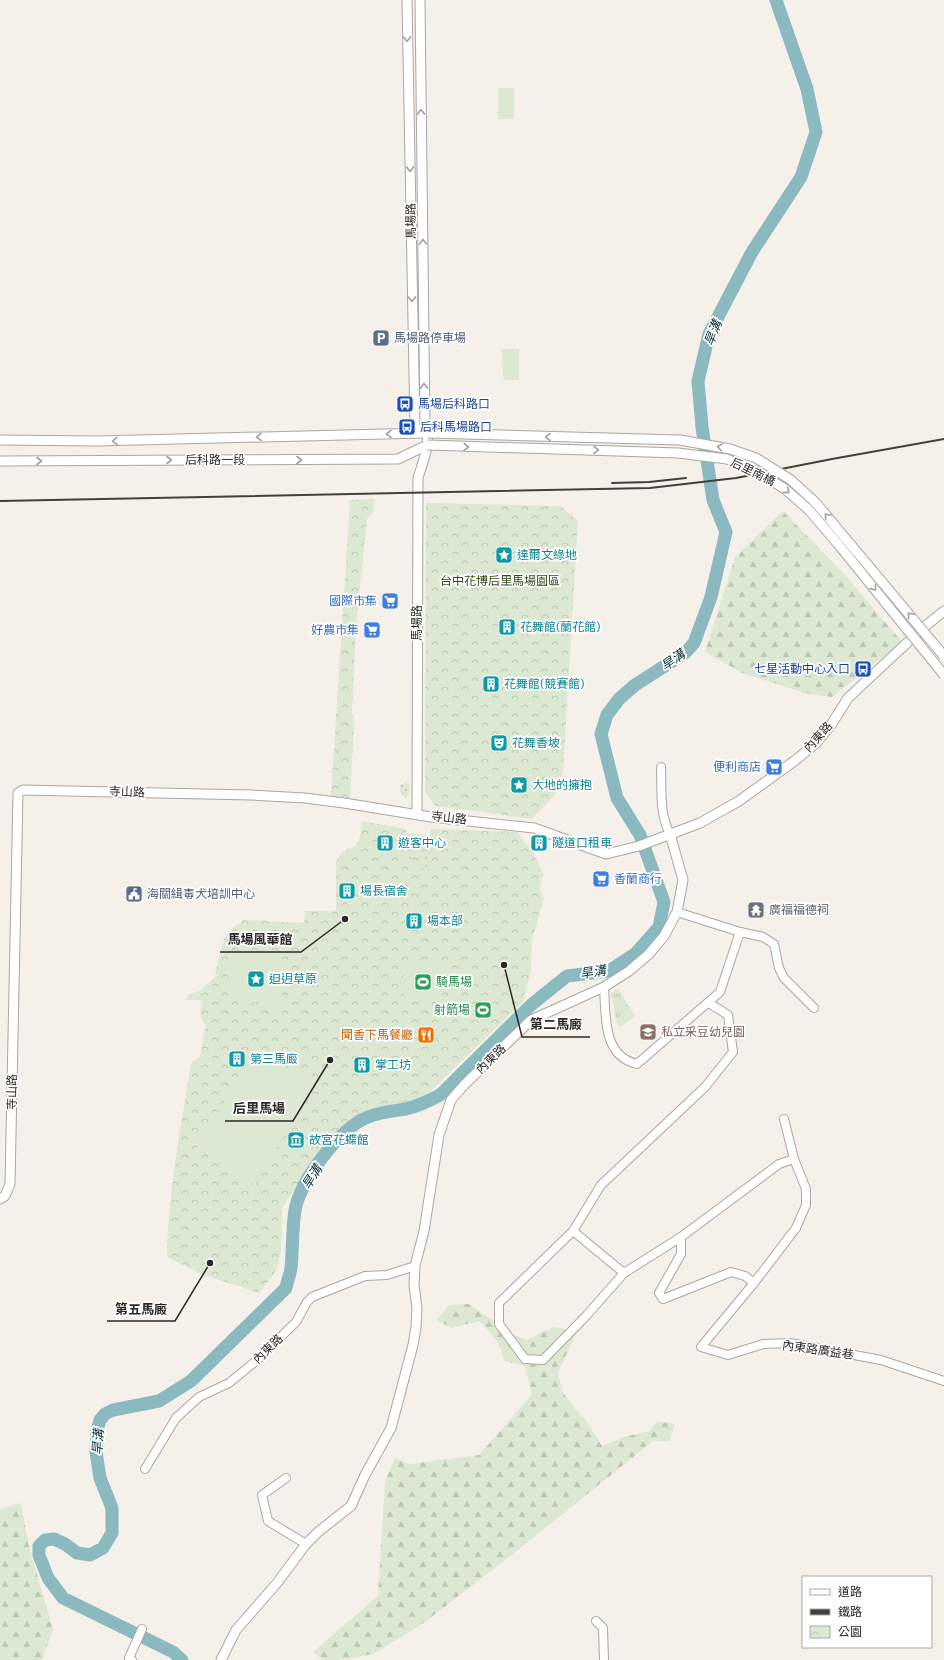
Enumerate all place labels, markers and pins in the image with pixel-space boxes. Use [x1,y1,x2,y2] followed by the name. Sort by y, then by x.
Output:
[371,328,391,348] parking icon: 馬場路停車場
[394,331,466,345] place label: 馬場路停車場
[395,394,415,414] bus stop icon: 馬場后科路口
[418,397,490,411] place label: 馬場后科路口
[397,417,417,437] bus stop icon: 后科馬場路口
[420,420,492,434] place label: 后科馬場路口
[494,545,514,565] place icon: 達爾文綠地
[517,548,577,562] place label: 達爾文綠地
[380,591,400,611] supermarket icon: 國際市集
[329,594,377,608] place label: 國際市集
[497,617,517,637] building icon: 花舞館(蘭花館)
[362,620,382,640] supermarket icon: 好農市集
[520,620,600,634] place label: 花舞館(蘭花館)
[311,623,359,637] place label: 好農市集
[853,659,873,679] bus stop icon: 七星活動中心入口
[754,662,850,676] place label: 七星活動中心入口
[481,674,501,694] building icon: 花舞館(競賽館)
[504,677,584,691] place label: 花舞館(競賽館)
[489,733,509,753] theatre icon: 花舞香坡
[512,736,560,750] place label: 花舞香坡
[764,757,784,777] supermarket icon: 便利商店
[713,760,761,774] place label: 便利商店
[509,775,529,795] place icon: 大地的擁抱
[532,778,592,792] place label: 大地的擁抱
[375,833,395,853] building icon: 遊客中心
[529,833,549,853] building icon: 隧道口租車
[398,836,446,850] place label: 遊客中心
[552,836,612,850] place label: 隧道口租車
[591,869,611,889] supermarket icon: 香蘭商行
[614,872,662,886] place label: 香蘭商行
[337,881,357,901] building icon: 場長宿舍
[124,884,144,904] public building icon: 海關緝毒犬培訓中心
[360,884,408,898] place label: 場長宿舍
[147,887,255,901] place label: 海關緝毒犬培訓中心
[746,900,766,920] temple icon: 廣福福德祠
[769,903,829,917] place label: 廣福福德祠
[404,911,424,931] building icon: 場本部
[427,914,463,928] place label: 場本部
[220,927,301,952] callout: 馬場風華館
[246,969,266,989] place icon: 𨑨迌草原
[269,972,317,986] place label: 𨑨迌草原
[413,972,433,992] sports icon: 騎馬場
[436,975,472,989] place label: 騎馬場
[473,1000,493,1020] sports icon: 射箭場
[434,1003,470,1017] place label: 射箭場
[522,1012,590,1037] callout: 第二馬廄
[638,1022,658,1042] school or university icon: 私立采豆幼兒園
[416,1025,436,1045] restaurant icon: 聞香下馬餐廳
[661,1025,745,1039] place label: 私立采豆幼兒園
[341,1028,413,1042] place label: 聞香下馬餐廳
[227,1049,247,1069] building icon: 第三馬廄
[250,1052,298,1066] place label: 第三馬廄
[352,1055,372,1075] building icon: 掌工坊
[375,1058,411,1072] place label: 掌工坊
[225,1096,293,1121] callout: 后里馬場
[286,1130,306,1150] museum icon: 故宮花蝶館
[309,1133,369,1147] place label: 故宮花蝶館
[107,1296,175,1321] callout: 第五馬廄

